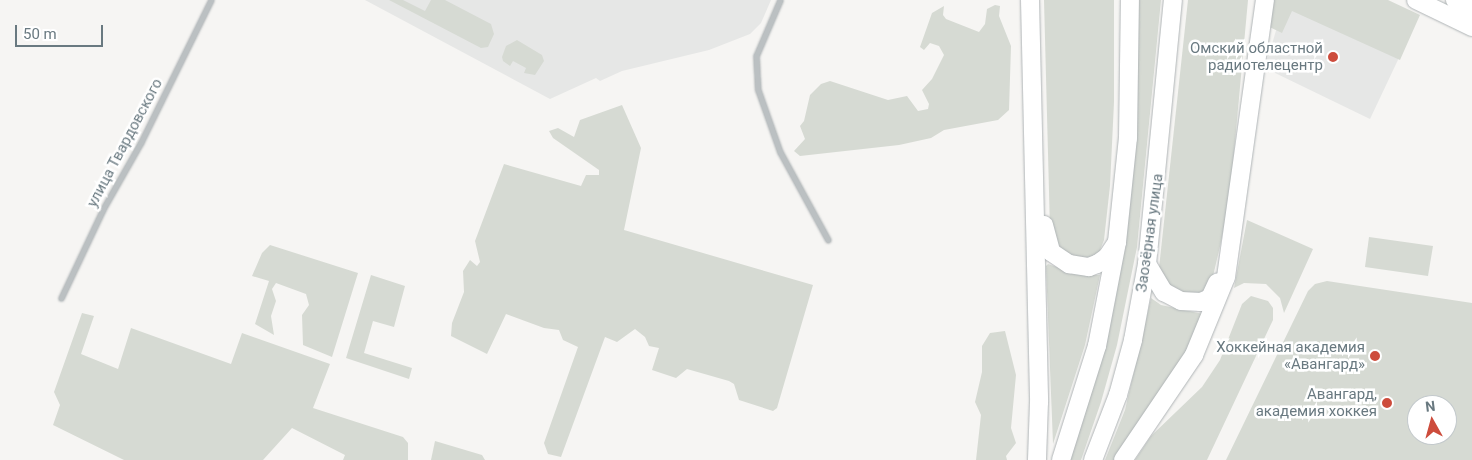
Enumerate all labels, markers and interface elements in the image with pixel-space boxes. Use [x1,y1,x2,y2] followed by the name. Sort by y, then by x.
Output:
[18,15,105,47] scale bar
[23,25,57,43] text: 50 m
[1190,39,1323,74] place label: Омский областной радиотелецентр
[1327,51,1339,63] marker: Омский областной радиотелецентр
[83,75,167,211] street label: улица Твардовского
[1133,173,1167,293] street label: Заозёрная улица
[1216,338,1365,373] place label: Хоккейная академия «Авангард»
[1369,350,1381,362] marker: Хоккейная академия «Авангард»
[1256,385,1377,420] place label: Авангард, академия хоккея
[1407,395,1457,445] north arrow
[1381,397,1393,409] marker: Авангард, академия хоккея
[1424,398,1436,415] text: N

